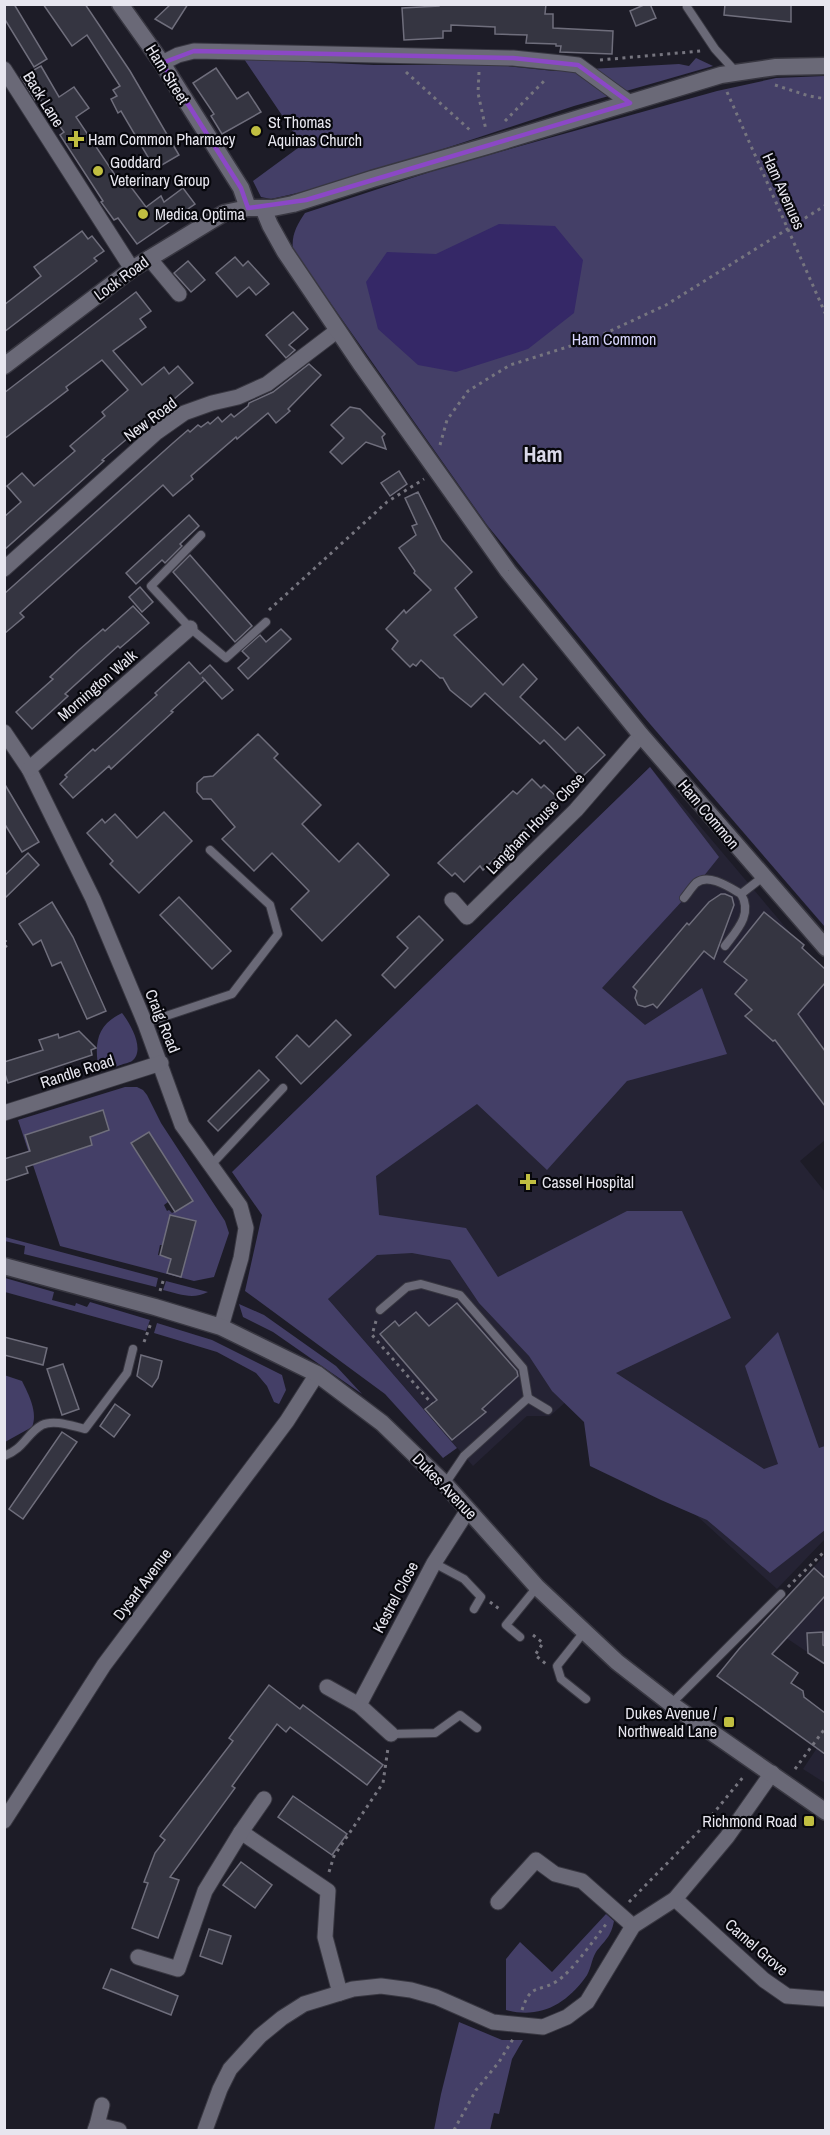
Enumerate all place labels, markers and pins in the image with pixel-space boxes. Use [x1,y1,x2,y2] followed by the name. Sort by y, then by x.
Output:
[267,111,362,151] place label: St Thomas Aquinas Church
[249,124,263,138] marker: St Thomas Aquinas Church
[88,128,236,150] place label: Ham Common Pharmacy
[69,132,83,146] marker: Ham Common Pharmacy
[110,151,210,191] place label: Goddard Veterinary Group
[91,164,105,178] marker: Goddard Veterinary Group
[155,203,245,225] place label: Medica Optima
[136,207,150,221] marker: Medica Optima
[542,1171,634,1193] place label: Cassel Hospital
[519,1173,537,1191] marker: Cassel Hospital
[618,1702,717,1742] place label: Dukes Avenue / Northweald Lane
[722,1715,736,1729] marker: Dukes Avenue / Northweald Lane
[702,1810,797,1832] place label: Richmond Road
[802,1814,816,1828] marker: Richmond Road

